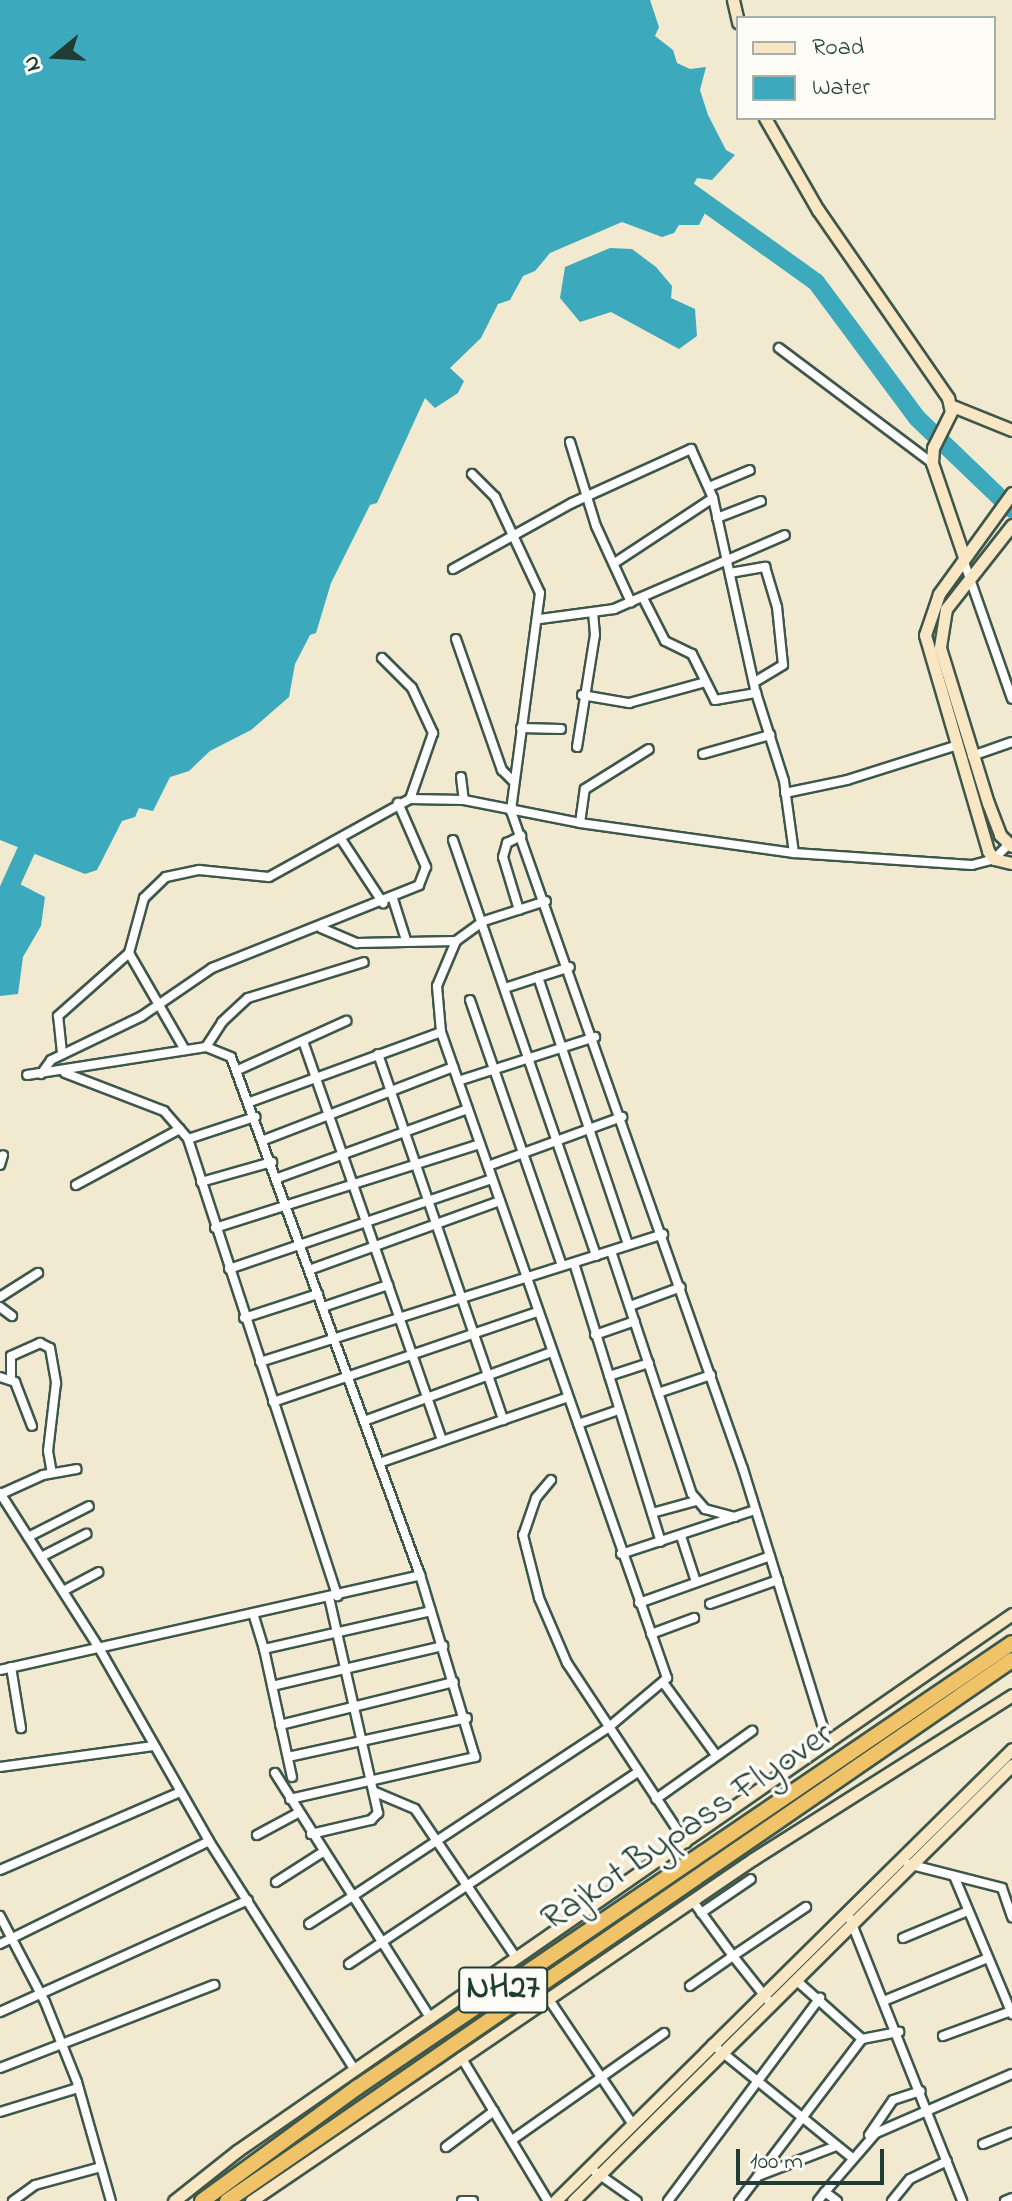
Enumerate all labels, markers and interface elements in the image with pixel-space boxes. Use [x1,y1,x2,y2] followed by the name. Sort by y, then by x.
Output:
[16,16,96,96] north arrow
[736,16,996,120] legend
[812,31,864,66] text: Road
[16,51,51,75] text: N
[812,71,870,106] text: Water
[534,1714,842,1942] street label: Rajkot Bypass Flyover
[457,1960,549,2020] road number: NH27
[740,2133,888,2183] scale bar
[750,2145,803,2180] text: 100 m

